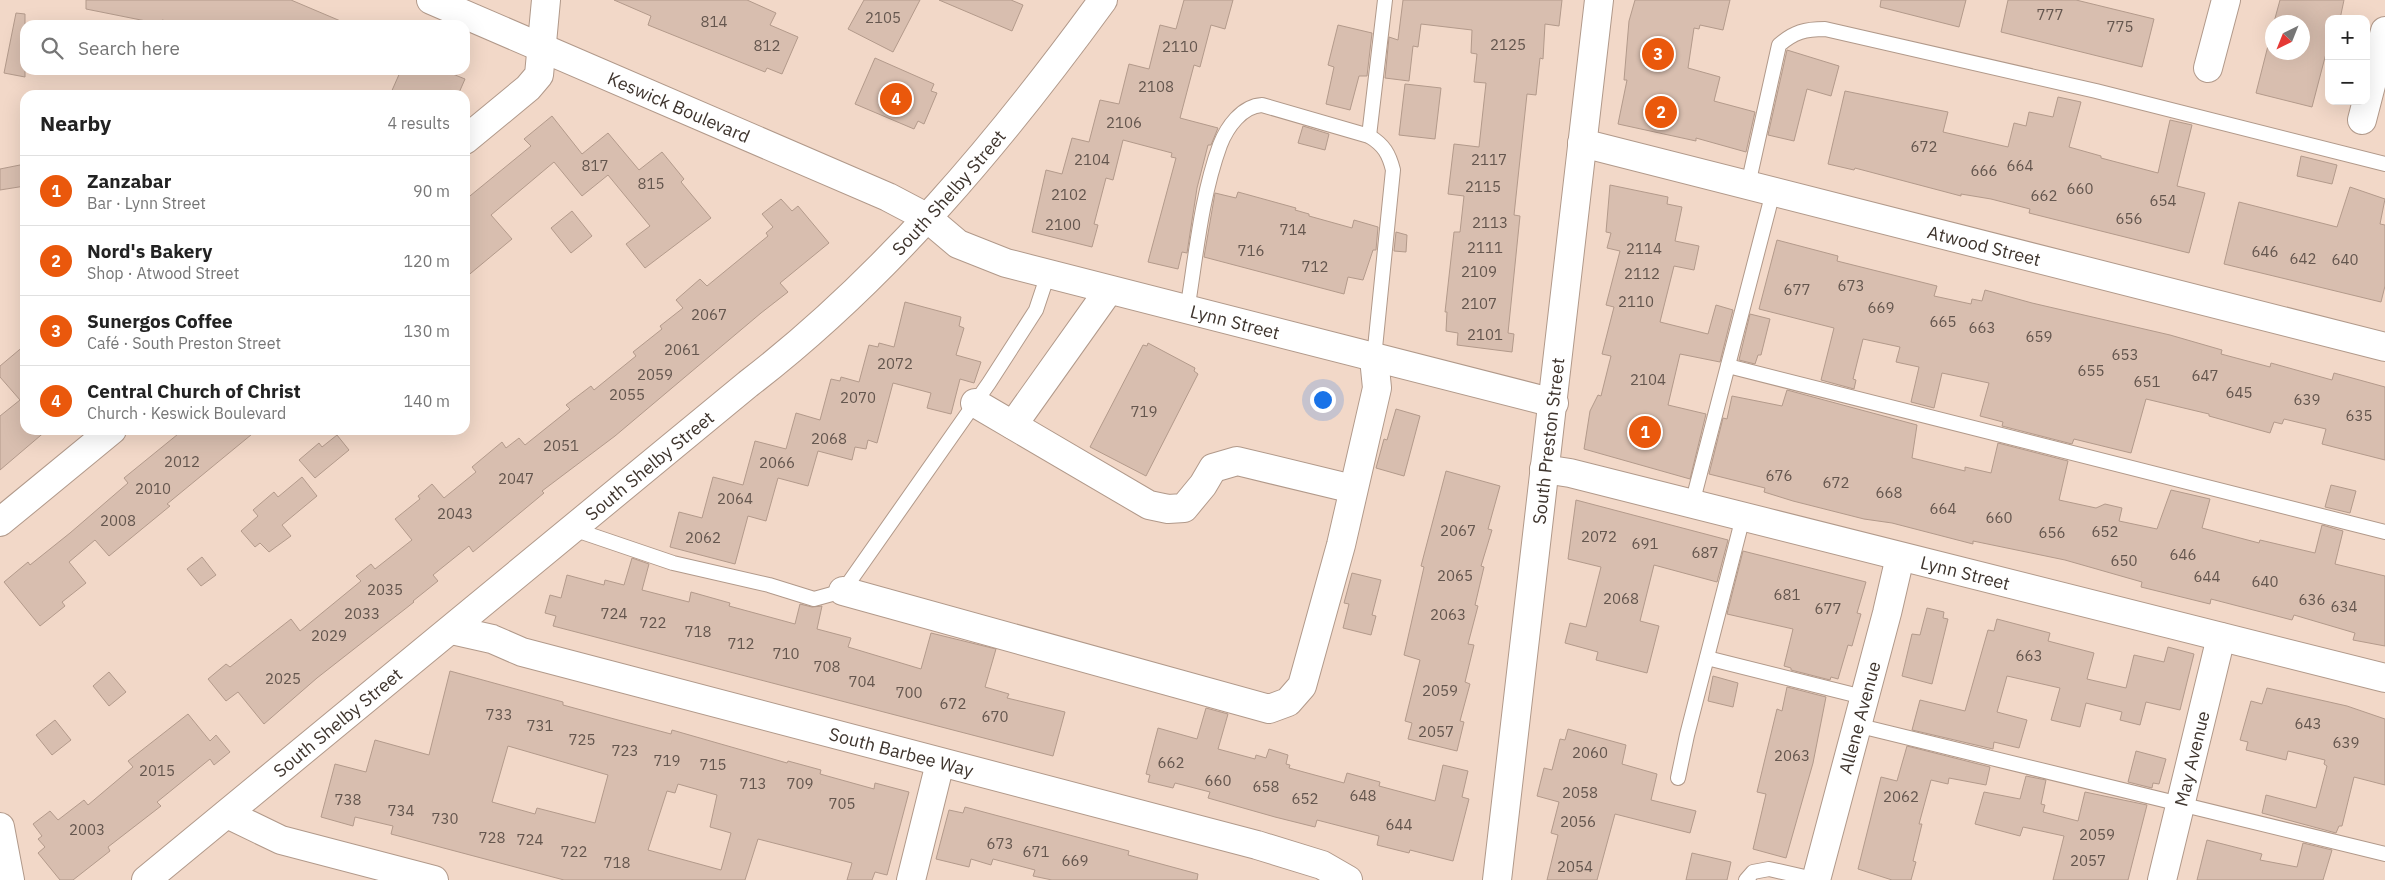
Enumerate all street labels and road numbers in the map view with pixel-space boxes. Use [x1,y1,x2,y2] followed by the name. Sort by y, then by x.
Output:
[604,66,754,148] street label: Keswick Boulevard
[887,125,1010,260] street label: South Shelby Street
[1925,220,2043,271] street label: Atwood Street
[1188,299,1282,344] street label: Lynn Street
[1527,356,1569,526] street label: South Preston Street
[580,406,718,525] street label: South Shelby Street
[1918,550,2013,595] street label: Lynn Street
[1833,659,1885,776] street label: Allene Avenue
[268,663,407,782] street label: South Shelby Street
[2169,708,2214,809] street label: May Avenue
[827,722,976,782] street label: South Barbee Way

